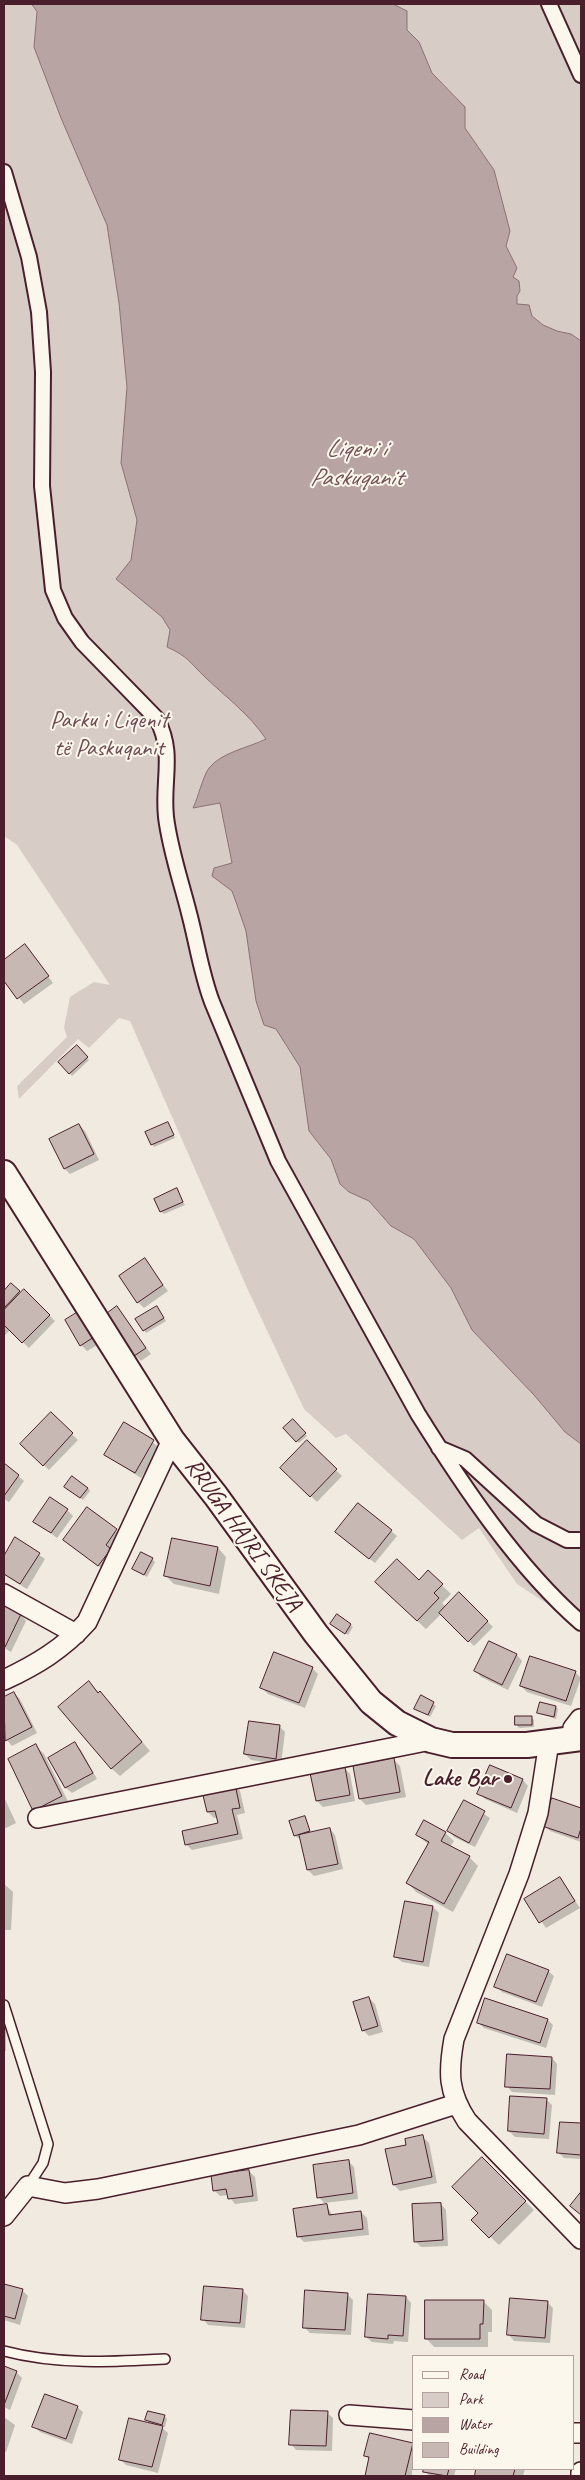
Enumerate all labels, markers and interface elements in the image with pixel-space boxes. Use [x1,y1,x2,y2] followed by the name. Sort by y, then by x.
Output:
[310,434,402,493] water label: Liqeni i Paskuqanit
[50,707,168,763] park label: Parku i Liqenit të Paskuqanit
[178,1453,308,1617] street label: RRUGA HAJRI SKEJA
[422,1765,498,1793] place label: Lake Bar
[502,1773,514,1785] marker: Lake Bar
[412,2355,575,2470] legend
[459,2365,484,2384] text: Road
[459,2390,483,2409] text: Park
[459,2415,492,2434] text: Water
[459,2440,498,2459] text: Building

